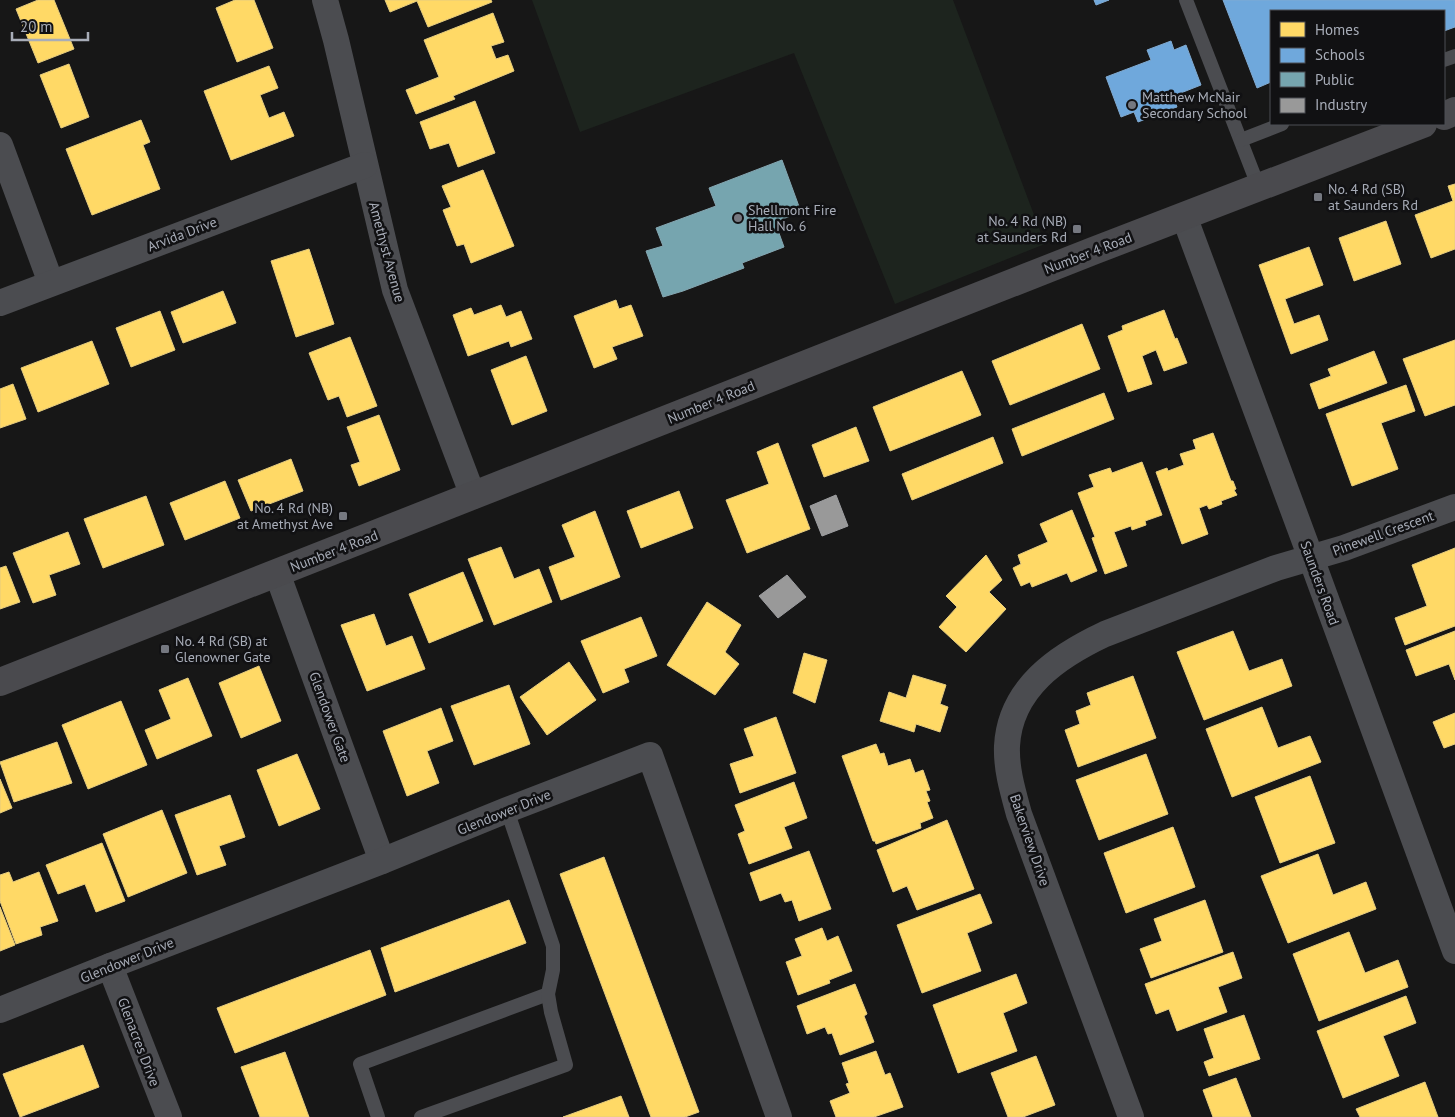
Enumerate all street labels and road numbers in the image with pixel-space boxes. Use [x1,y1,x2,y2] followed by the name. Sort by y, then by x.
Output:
[365,200,409,304] street label: Amethyst Avenue
[145,213,219,255] street label: Arvida Drive
[1042,228,1134,278] street label: Number 4 Road
[665,376,757,428] street label: Number 4 Road
[1330,506,1436,560] street label: Pinewell Crescent
[288,526,380,576] street label: Number 4 Road
[1296,538,1344,628] street label: Saunders Road
[305,669,355,765] street label: Glendower Gate
[455,785,553,839] street label: Glendower Drive
[1006,792,1054,888] street label: Bakerview Drive
[78,933,176,987] street label: Glendower Drive
[114,995,164,1089] street label: Glenacres Drive

